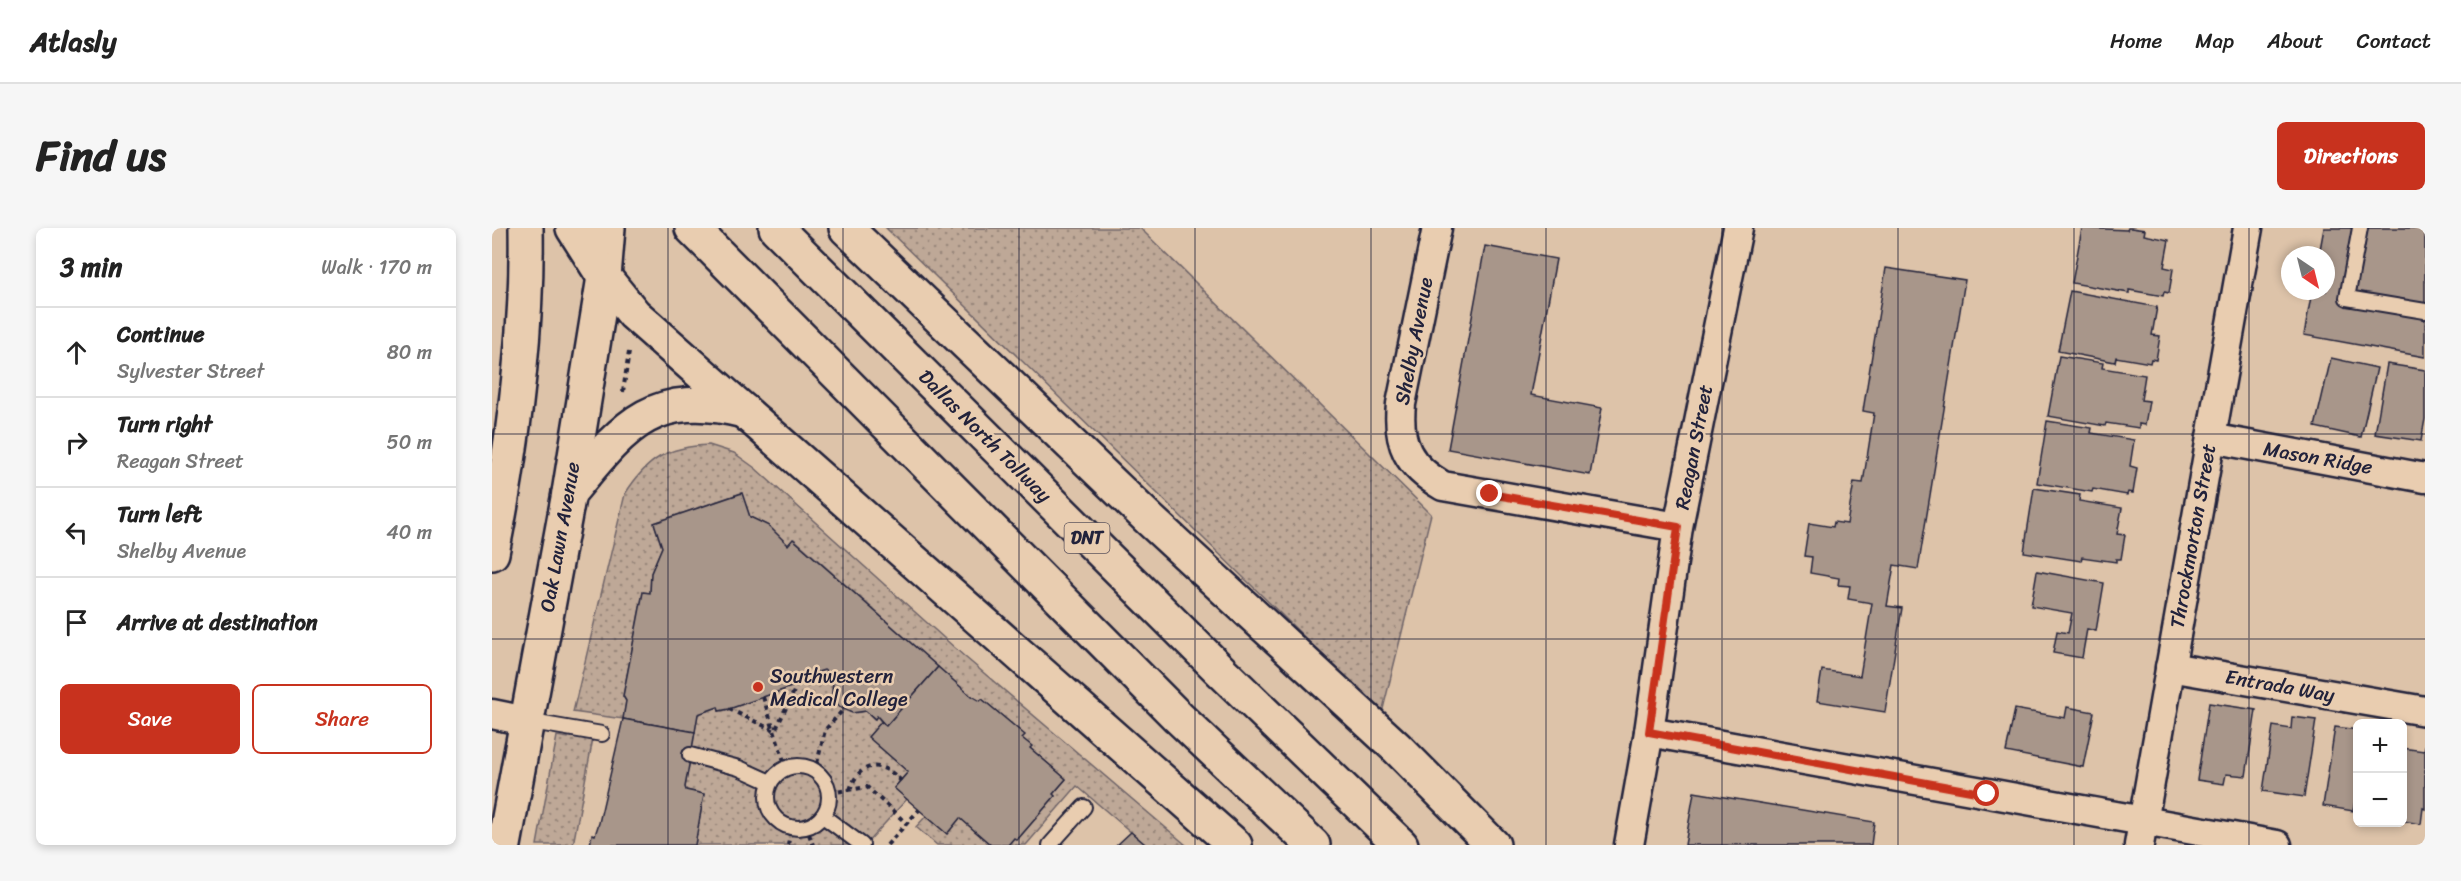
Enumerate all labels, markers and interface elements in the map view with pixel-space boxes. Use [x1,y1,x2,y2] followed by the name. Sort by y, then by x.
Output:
[30,17,117,66] text: Atlasly
[2110,22,2162,60] text: Home
[2195,22,2234,60] text: Map
[2267,22,2324,60] text: About
[2357,22,2431,60] text: Contact
[36,119,166,193] text: Find us
[2277,122,2425,190] button: Directions
[60,244,122,290] text: 3 min
[2281,246,2335,300] north arrow
[321,250,432,285] text: Walk · 170 m
[1384,274,1444,408] street label: Shelby Avenue
[117,315,205,354] text: Continue
[387,335,432,370] text: 80 m
[60,336,93,369] icon: ahead
[117,354,264,389] text: Sylvester Street
[910,361,1061,512] street label: Dallas North Tollway
[1665,381,1723,513] street label: Reagan Street
[117,405,212,444] text: Turn right
[387,425,432,460] text: 50 m
[60,426,93,459] icon: right
[2261,431,2375,485] street label: Mason Ridge
[2160,441,2227,631] street label: Throckmorton Street
[117,444,244,479] text: Reagan Street
[530,459,590,615] street label: Oak Lawn Avenue
[1476,480,1502,506] route end
[117,495,202,534] text: Turn left
[386,515,432,550] text: 40 m
[60,516,93,549] icon: left
[1064,523,1110,553] road number: DNT
[117,534,246,569] text: Shelby Avenue
[117,603,318,642] text: Arrive at destination
[60,606,93,639] icon: arrive
[770,659,908,717] place label: Southwestern Medical College
[2223,659,2338,713] street label: Entrada Way
[751,680,765,694] marker: Southwestern Medical College
[60,684,240,754] button: Save
[252,684,432,754] button: Share
[2353,719,2407,827] map controls
[2353,719,2407,773] button: +
[2353,773,2407,827] button: −
[1973,780,1999,806] route start

